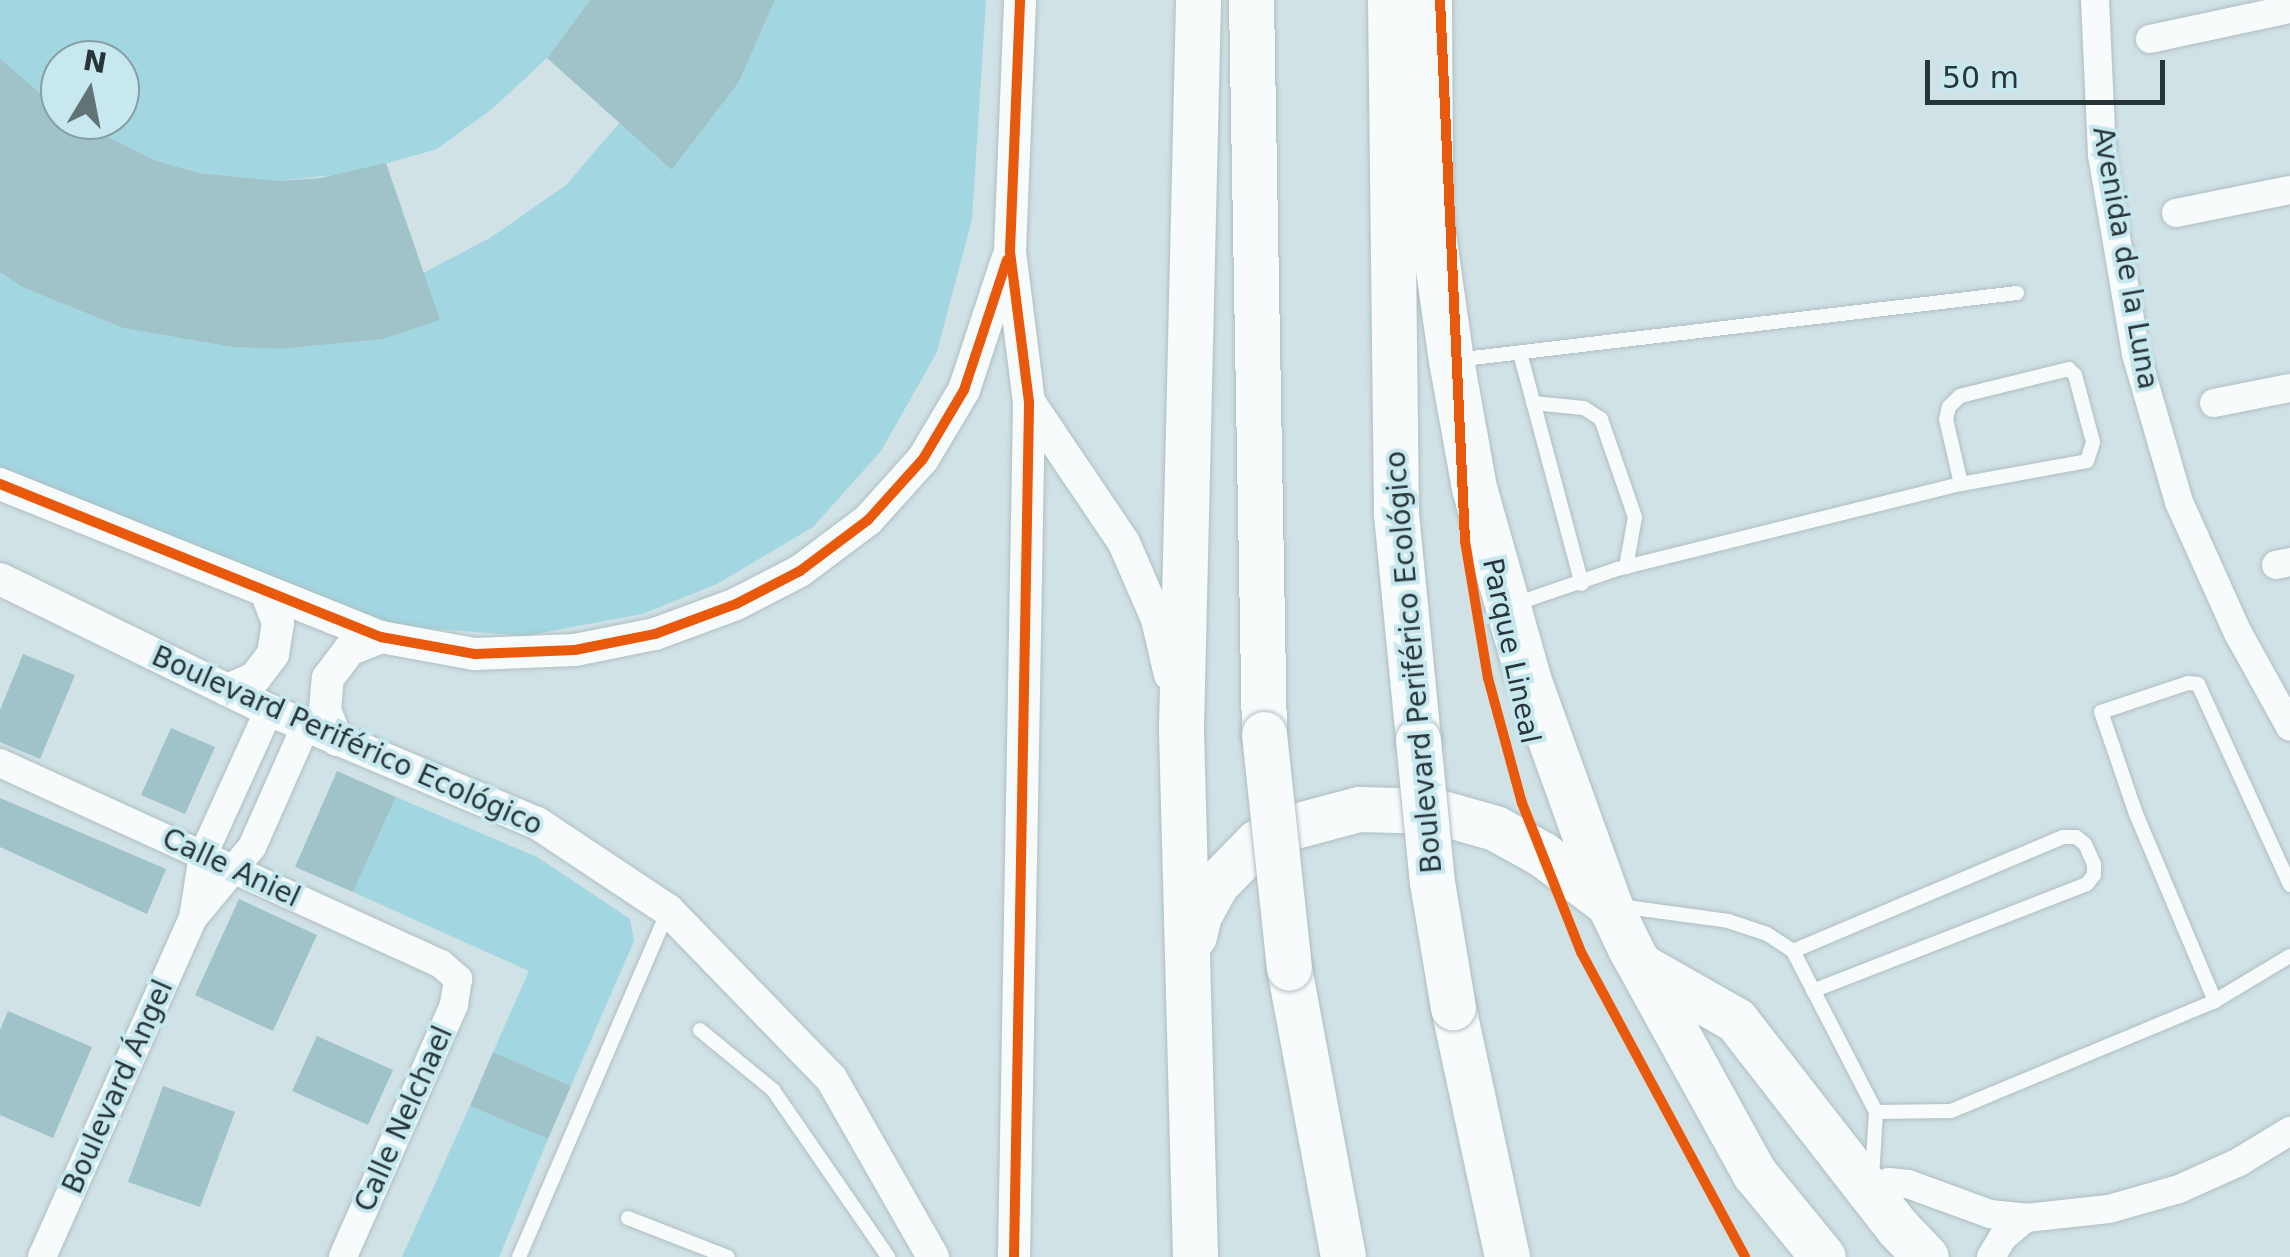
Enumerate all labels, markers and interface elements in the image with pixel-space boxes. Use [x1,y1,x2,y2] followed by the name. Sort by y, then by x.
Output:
[40,40,140,140] north arrow
[1930,40,2170,102] scale bar
[81,44,109,80] text: N
[1942,60,2019,95] text: 50 m
[2085,124,2165,392] street label: Avenida de la Luna
[1379,449,1449,875] street label: Boulevard Periférico Ecológico
[1475,555,1547,747] street label: Parque Lineal
[147,639,547,843] street label: Boulevard Periférico Ecológico
[157,821,305,915] street label: Calle Aniel
[56,975,180,1199] street label: Boulevard Ángel
[348,1021,460,1217] street label: Calle Nelchael

